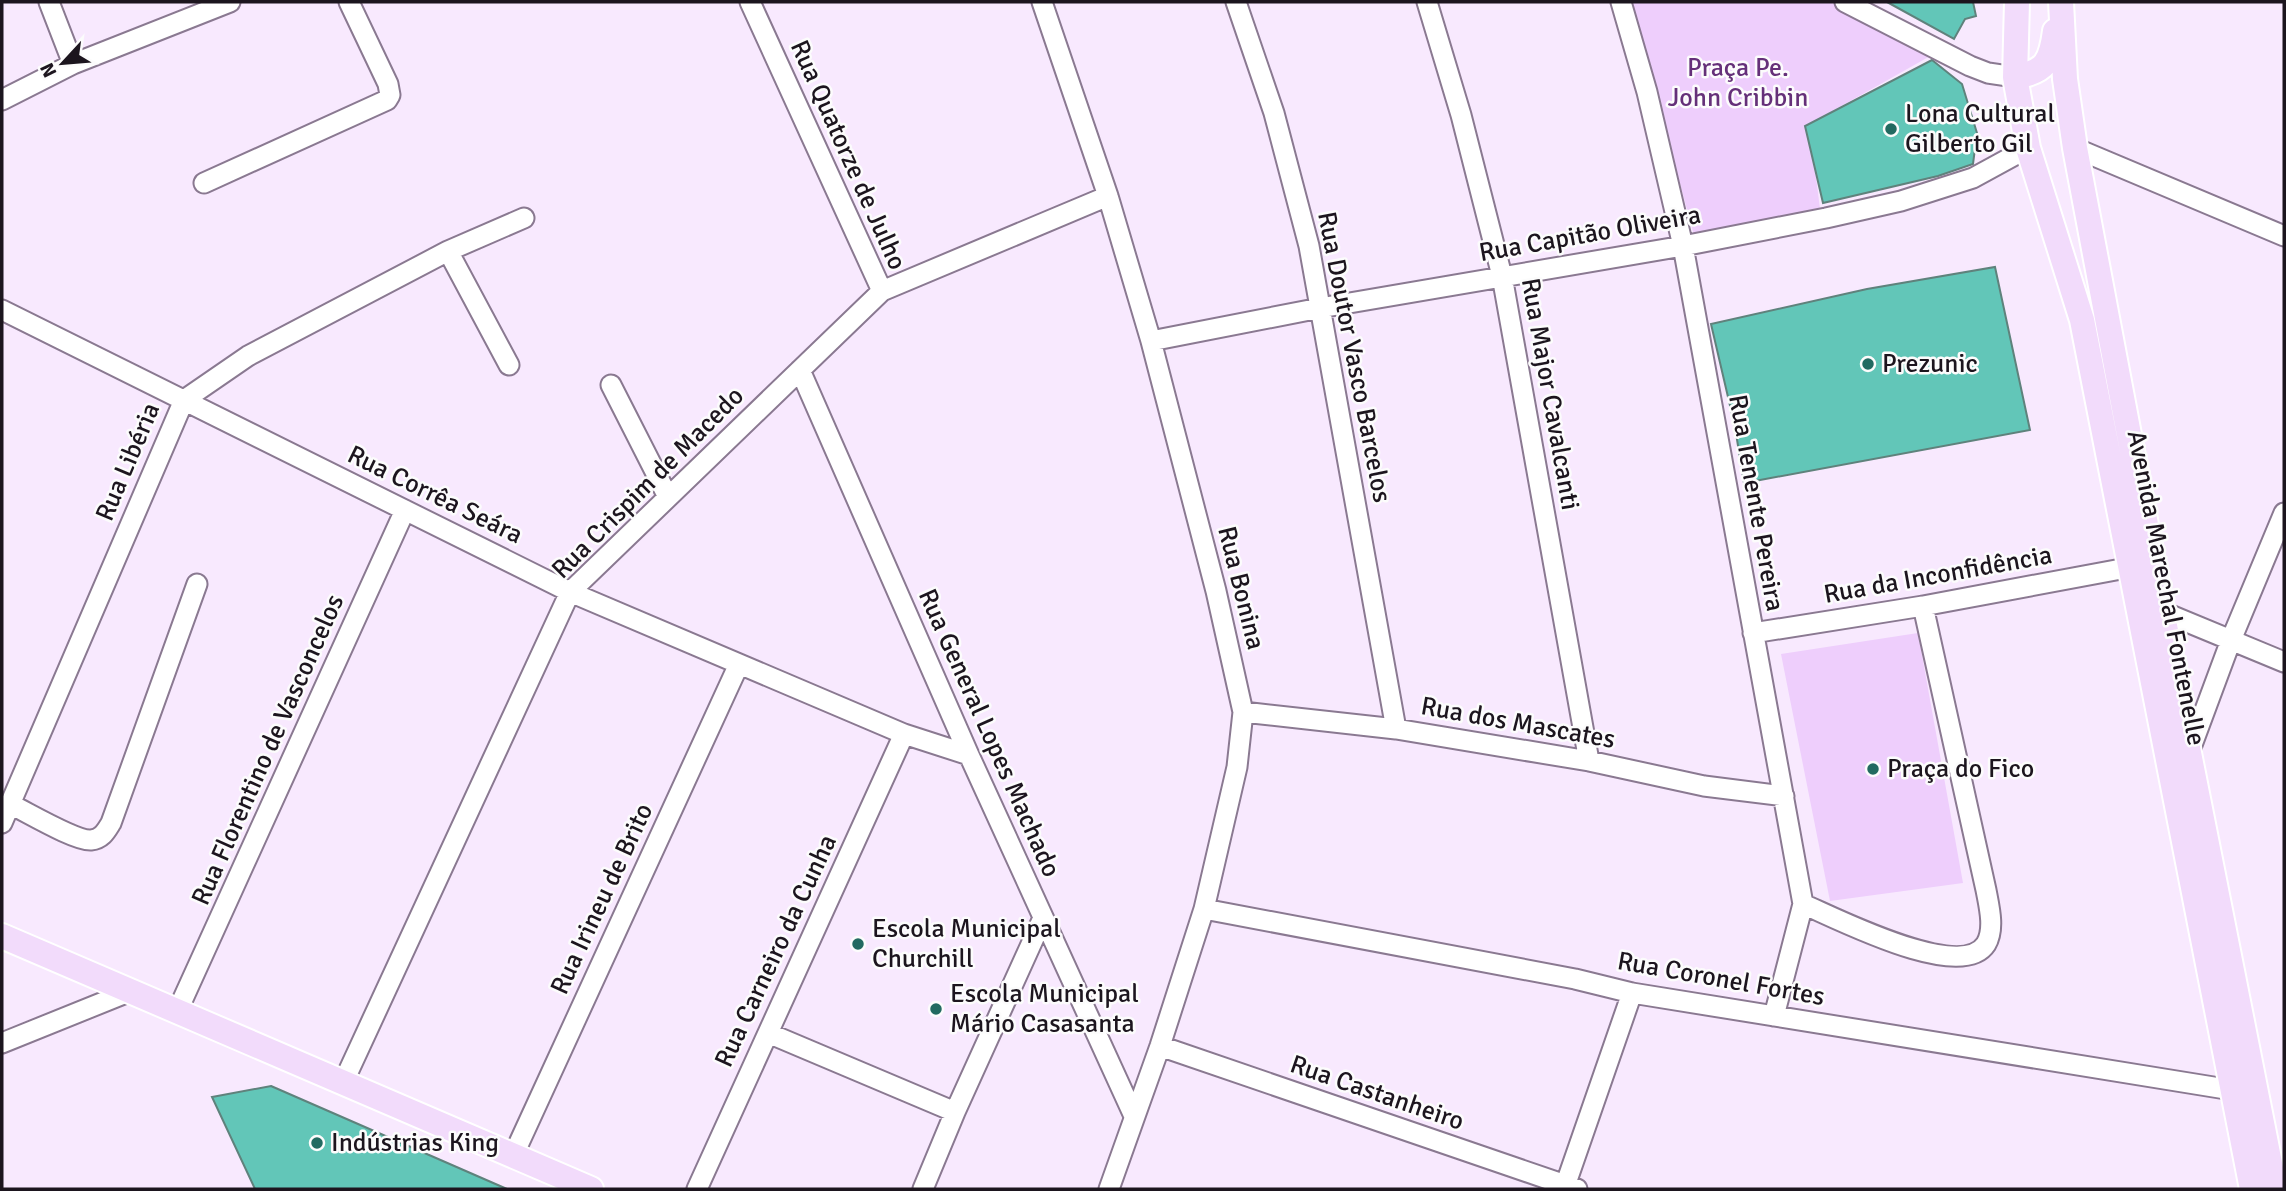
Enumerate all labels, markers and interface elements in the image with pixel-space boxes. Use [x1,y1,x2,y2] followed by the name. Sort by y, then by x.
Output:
[28,28,98,98] north arrow
[783,35,913,275] street label: Rua Quatorze de Julho
[1668,52,1808,114] park label: Praça Pe. John Cribbin
[35,59,62,81] text: N
[1905,98,2055,160] place label: Lona Cultural Gilberto Gil
[1883,121,1899,137] marker: Lona Cultural Gilberto Gil
[1477,199,1703,269] street label: Rua Capitão Oliveira
[1310,209,1398,505] street label: Rua Doutor Vasco Barcelos
[1514,275,1586,513] street label: Rua Major Cavalcanti
[1882,348,1978,380] place label: Prezunic
[1860,356,1876,372] marker: Prezunic
[545,380,751,586] street label: Rua Crispim de Macedo
[1721,392,1791,614] street label: Rua Tenente Pereira
[89,398,167,526] street label: Rua Libéria
[2120,428,2212,748] street label: Avenida Marechal Fontenelle
[342,439,528,551] street label: Rua Corrêa Seára
[1210,523,1272,653] street label: Rua Bonina
[1821,539,2055,611] street label: Rua da Inconfidência
[911,584,1067,882] street label: Rua General Lopes Machado
[185,590,351,910] street label: Rua Florentino de Vasconcelos
[1418,690,1618,756] street label: Rua dos Mascates
[1887,753,2034,785] place label: Praça do Fico
[1865,761,1881,777] marker: Praça do Fico
[544,798,660,1000] street label: Rua Irineu de Brito
[708,830,844,1072] street label: Rua Carneiro da Cunha
[872,913,1061,975] place label: Escola Municipal Churchill
[850,936,866,952] marker: Escola Municipal Churchill
[1615,945,1827,1013] street label: Rua Coronel Fortes
[950,978,1139,1040] place label: Escola Municipal Mário Casasanta
[928,1001,944,1017] marker: Escola Municipal Mário Casasanta
[1286,1048,1468,1138] street label: Rua Castanheiro
[331,1127,499,1159] place label: Indústrias King
[309,1135,325,1151] marker: Indústrias King

